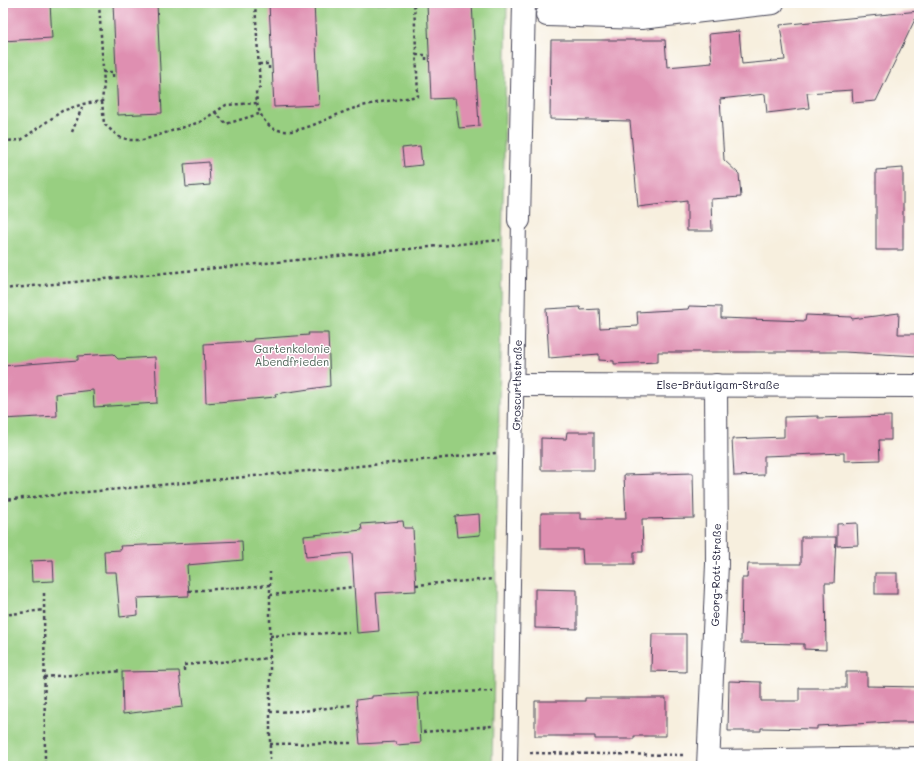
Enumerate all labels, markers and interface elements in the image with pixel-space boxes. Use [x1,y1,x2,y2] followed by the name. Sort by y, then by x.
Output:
[508,339,525,431] street label: Groscurthstraße
[254,341,330,369] park label: Gartenkolonie Abendfrieden
[656,377,780,392] street label: Else-Bräutigam-Straße
[707,523,724,627] street label: Georg-Rott-Straße

